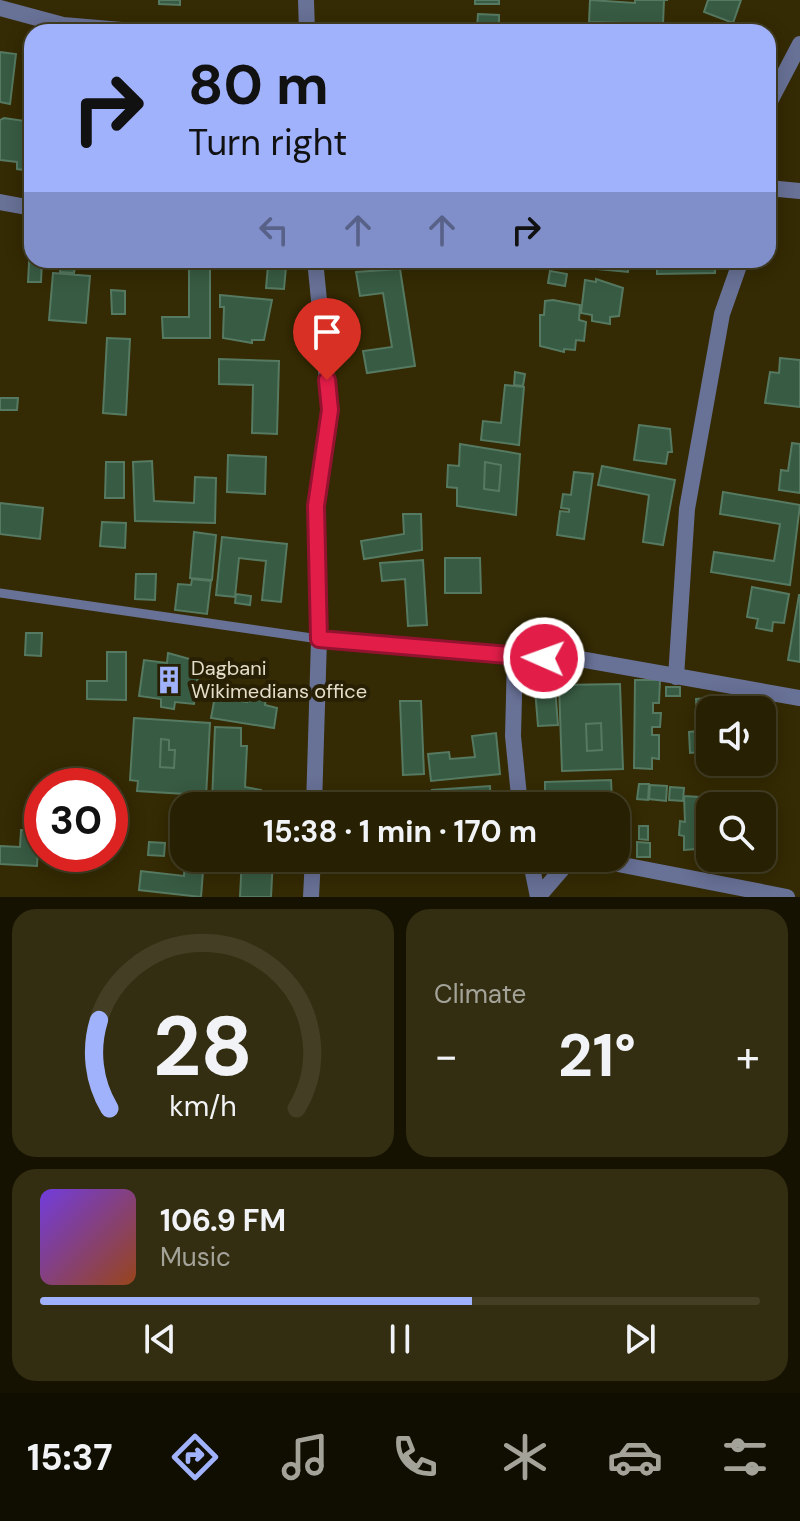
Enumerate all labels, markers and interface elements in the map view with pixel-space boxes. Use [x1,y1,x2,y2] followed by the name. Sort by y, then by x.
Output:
[188,48,329,121] text: 80 m
[56,56,160,160] icon: right
[188,119,347,166] text: Turn right
[252,208,296,252] icon: left
[336,208,380,252] icon: ahead
[420,208,464,252] icon: ahead
[504,208,548,252] icon: right
[293,298,361,380] pin
[305,310,349,354] icon: arrive
[502,616,586,700] position arrow
[191,655,367,704] place label: Dagbani Wikimedians office
[154,665,184,695] building icon: Dagbani Wikimedians office
[696,696,776,872] map controls
[696,696,776,776] button: sound
[24,768,128,872] speed limit sign: 30
[696,792,776,872] button: search
[263,812,537,851] text: 15:38 · 1 min · 170 m
[434,977,526,1011] text: Climate
[153,992,253,1101] text: 28
[558,1016,636,1095] text: 21°
[434,1027,458,1085] text: −
[736,1027,760,1085] text: +
[169,1088,237,1125] text: km/h
[160,1201,286,1240] text: 106.9 FM
[160,1240,231,1274] text: Music
[138,1317,182,1361] icon: previous
[378,1317,422,1361] icon: pause
[618,1317,662,1361] icon: next
[167,1429,223,1485] icon: directions
[277,1429,333,1485] icon: music
[387,1429,443,1485] icon: phone
[497,1429,553,1485] icon: climate
[607,1429,663,1485] icon: car
[717,1429,773,1485] icon: filters
[27,1434,112,1481] text: 15:37

